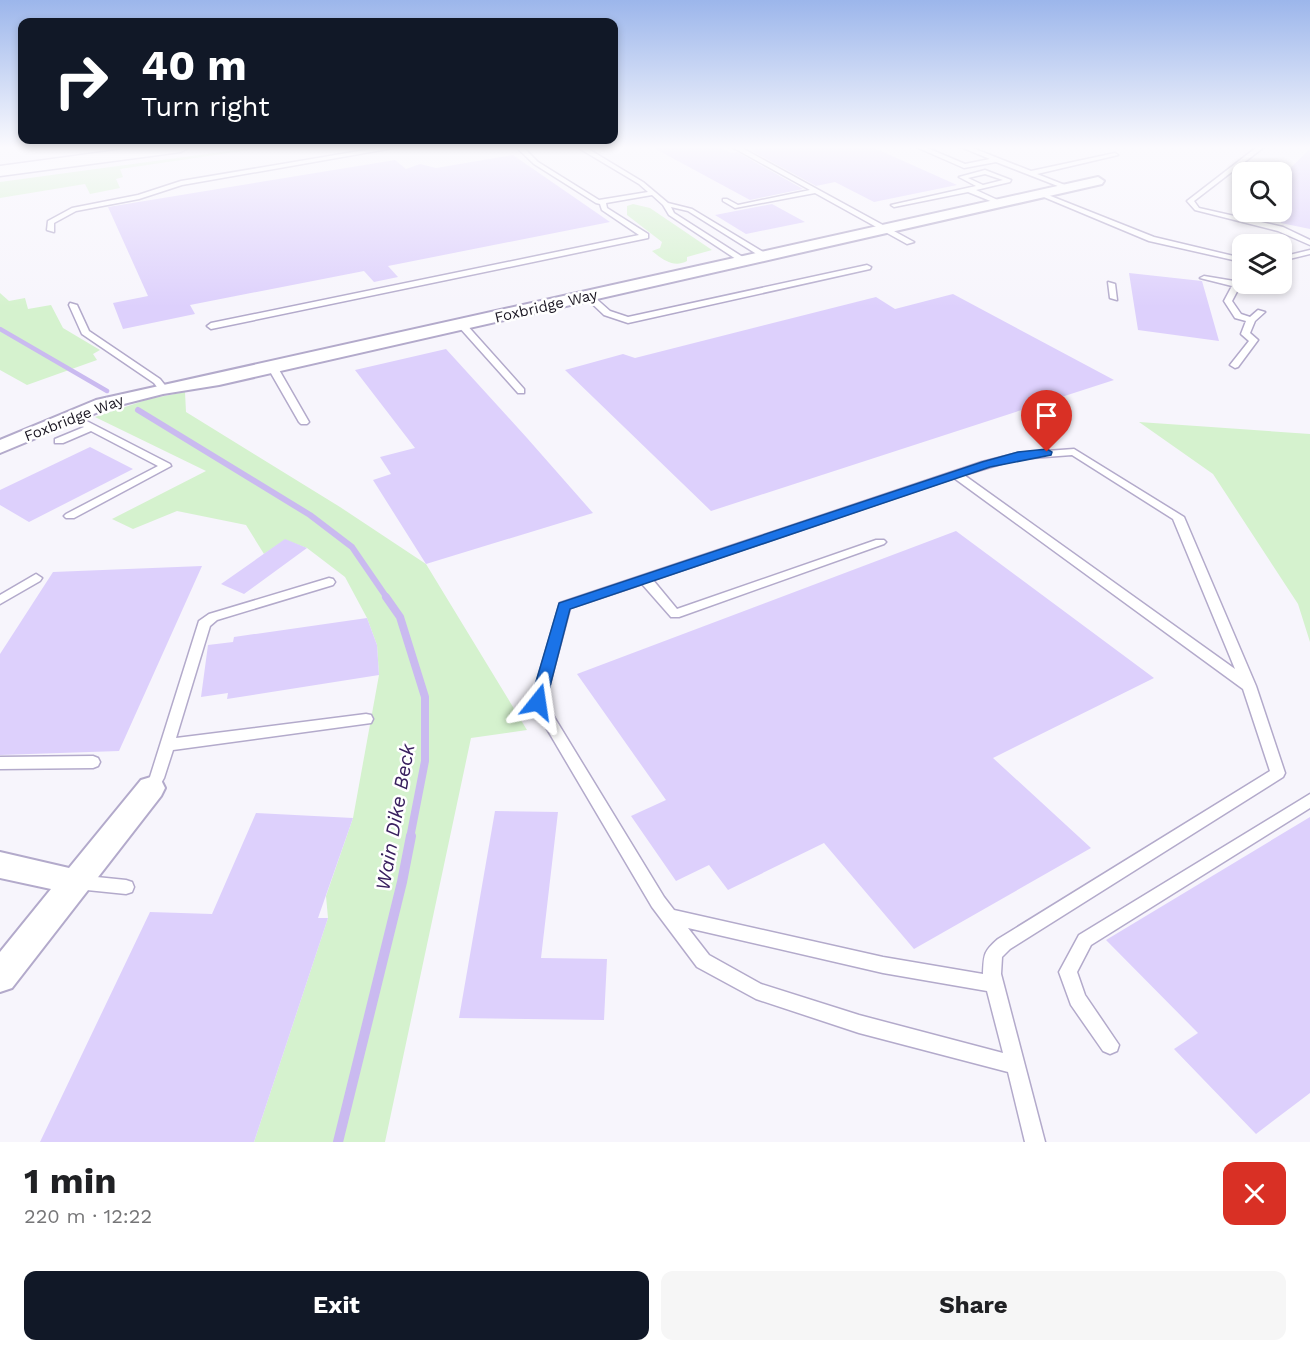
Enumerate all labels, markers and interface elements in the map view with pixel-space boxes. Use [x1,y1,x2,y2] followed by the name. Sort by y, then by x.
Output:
[141,41,247,90] text: 40 m
[42,42,120,120] icon: right
[141,91,270,123] text: Turn right
[1232,162,1292,294] map controls
[1232,162,1292,222] button: search
[1232,234,1292,294] button: layers
[493,285,599,327] street label: Foxbridge Way
[1021,390,1072,452] pin
[22,391,126,445] street label: Foxbridge Way
[1030,399,1063,432] icon: arrive
[506,670,570,734] position arrow
[370,741,420,892] water label: Wain Dike Beck
[24,1160,116,1202] text: 1 min
[1223,1162,1286,1225] button: close
[24,1204,152,1228] text: 220 m · 12:22
[24,1271,649,1340] button: Exit
[661,1271,1286,1340] button: Share

